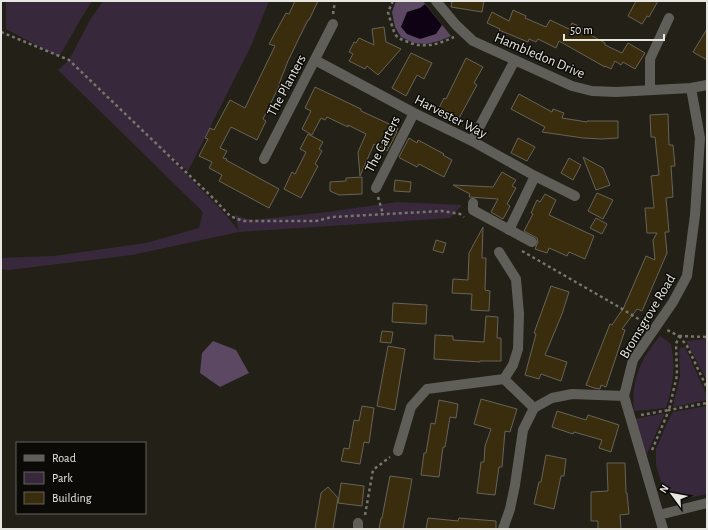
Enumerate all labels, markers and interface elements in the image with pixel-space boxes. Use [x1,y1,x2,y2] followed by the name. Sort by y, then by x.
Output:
[564,16,664,42] scale bar
[570,24,593,36] text: 50 m
[492,31,587,81] street label: Hambledon Drive
[265,52,309,119] street label: The Planters
[412,93,489,141] street label: Harvester Way
[363,114,403,175] street label: The Carters
[617,272,678,361] street label: Bromsgrove Road
[16,442,146,514] legend
[52,452,76,464] text: Road
[52,472,73,484] text: Park
[652,474,692,514] north arrow
[657,483,671,495] text: N
[52,492,92,504] text: Building

